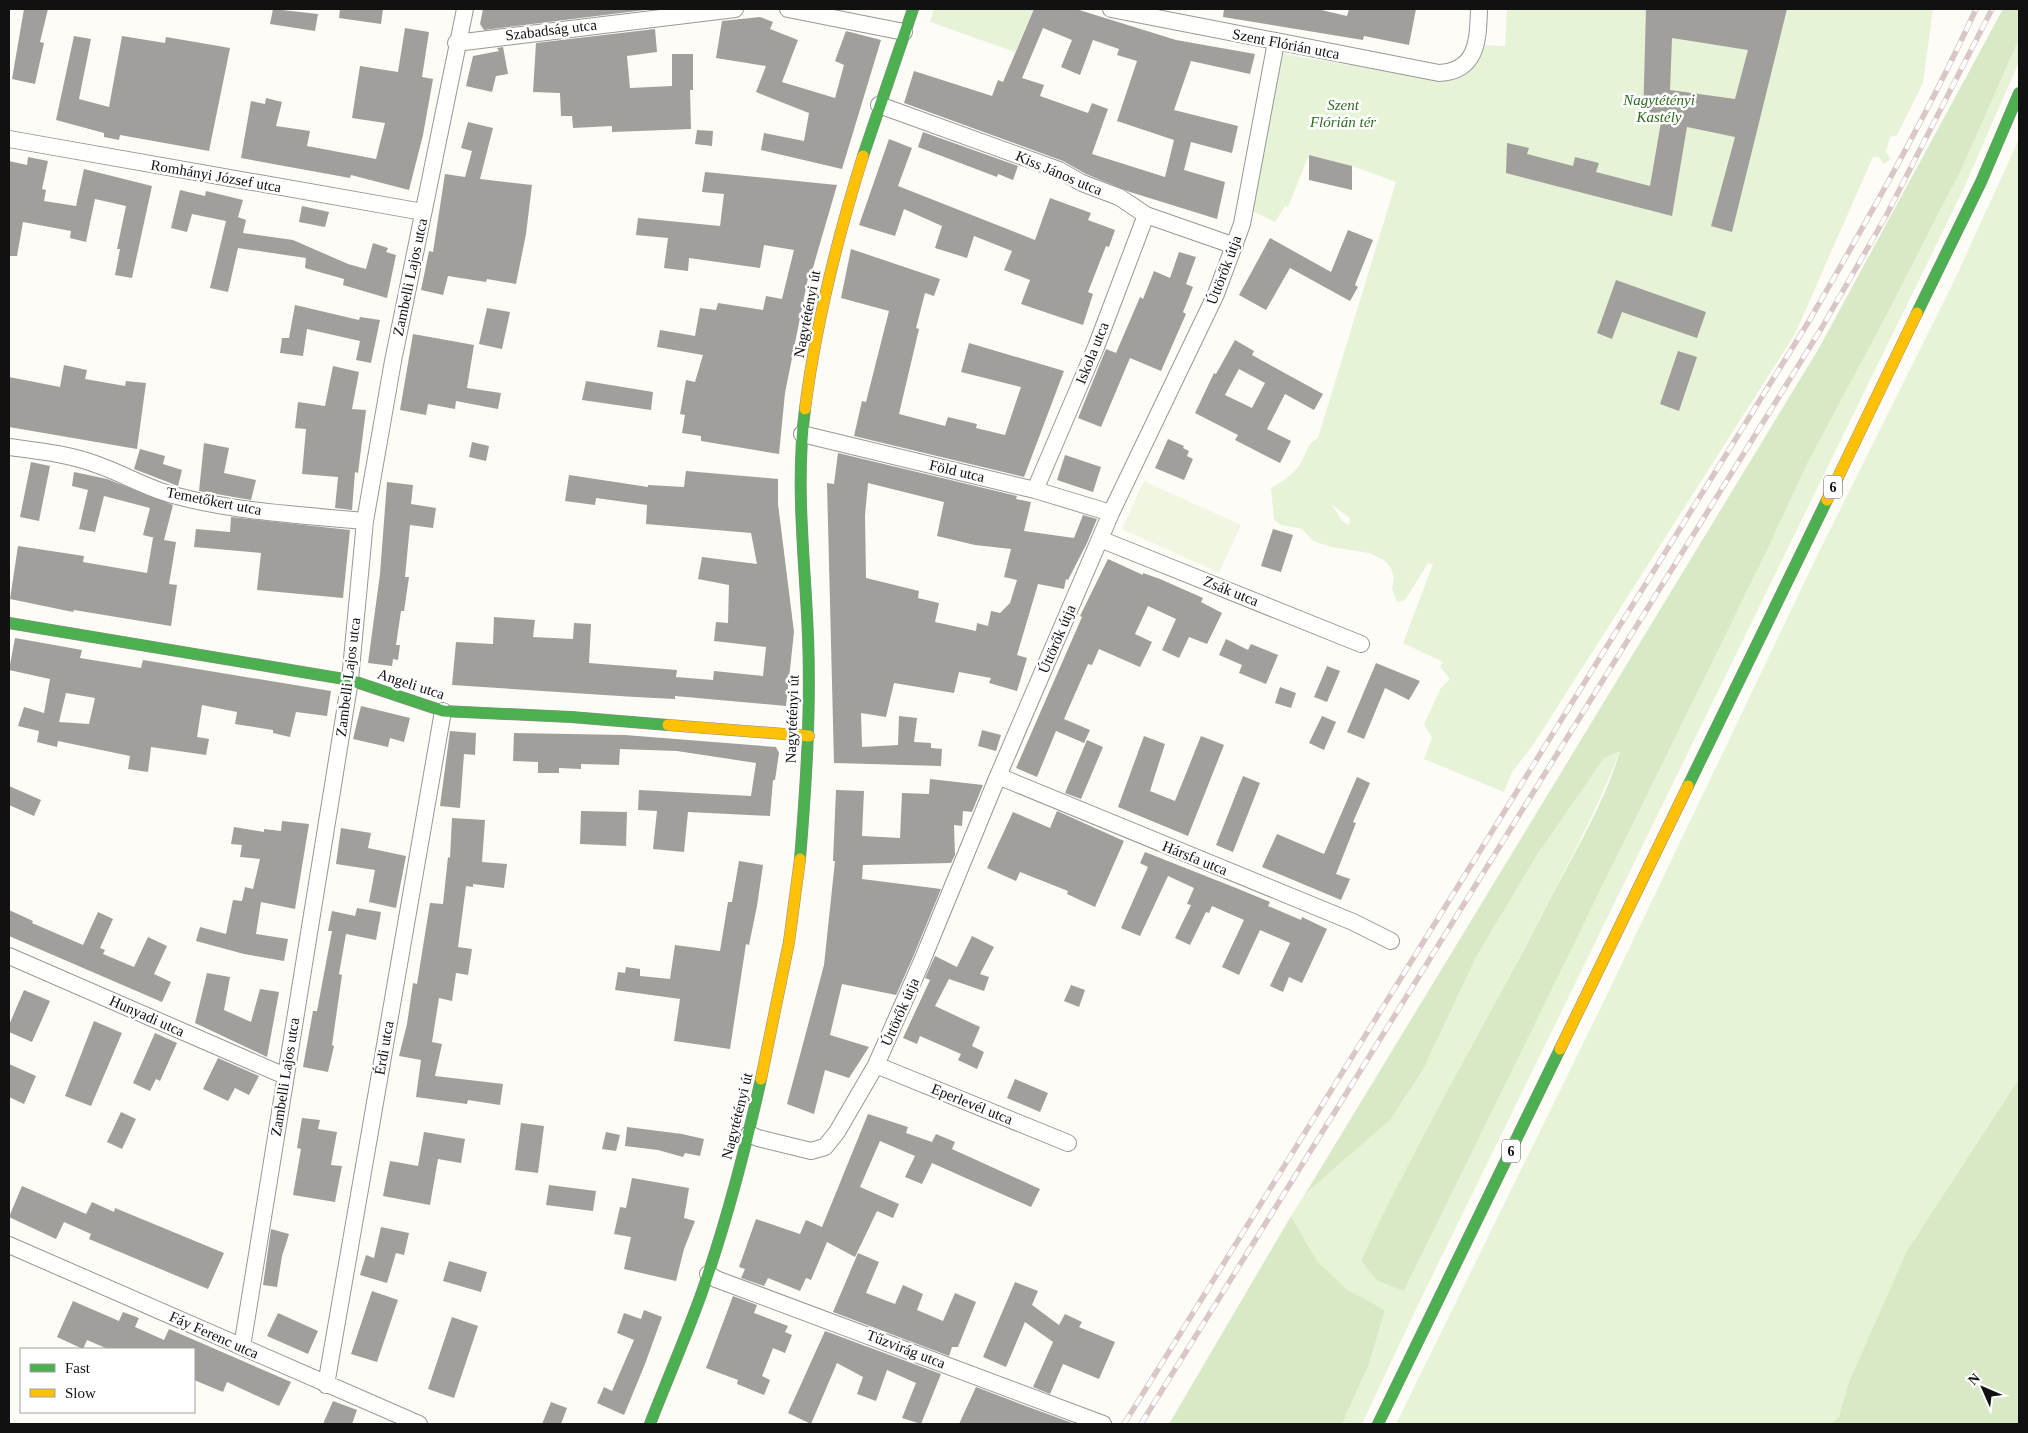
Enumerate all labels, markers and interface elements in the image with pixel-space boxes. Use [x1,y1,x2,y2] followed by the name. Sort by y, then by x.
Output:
[504,16,598,44] street label: Szabadság utca
[1231,26,1341,62] street label: Szent Flórián utca
[1622,92,1695,125] park label: Nagytétényi Kastély
[1309,97,1376,130] park label: Szent Flórián tér
[1013,148,1105,199] street label: Kiss János utca
[149,157,283,195] street label: Romhányi József utca
[390,216,430,337] street label: Zambelli Lajos utca
[1203,233,1245,307] street label: Úttörők útja
[791,268,823,359] street label: Nagytétényi út
[1072,319,1112,386] street label: Iskola utca
[928,457,987,485] street label: Föld utca
[1824,476,1842,498] road number: 6
[165,484,263,518] street label: Temetőkert utca
[1201,573,1261,609] street label: Zsák utca
[1035,602,1079,676] street label: Úttörők útja
[333,616,363,738] street label: Zambelli Lajos utca
[375,666,447,702] street label: Angeli utca
[782,674,802,764] street label: Nagytétényi út
[1160,838,1230,878] street label: Hársfa utca
[878,975,922,1049] street label: Úttörők útja
[107,992,187,1040] street label: Hunyadi utca
[268,1016,302,1137] street label: Zambelli Lajos utca
[371,1019,397,1076] street label: Érdi utca
[719,1070,756,1161] street label: Nagytétényi út
[929,1080,1015,1128] street label: Eperlevél utca
[1502,1140,1520,1162] road number: 6
[167,1308,261,1362] street label: Fáy Ferenc utca
[864,1327,948,1371] street label: Tűzvirág utca
[20,1348,195,1413] legend
[65,1360,91,1376] text: Fast
[1958,1363,2008,1413] north arrow
[1965,1370,1983,1388] text: N
[65,1385,96,1401] text: Slow

